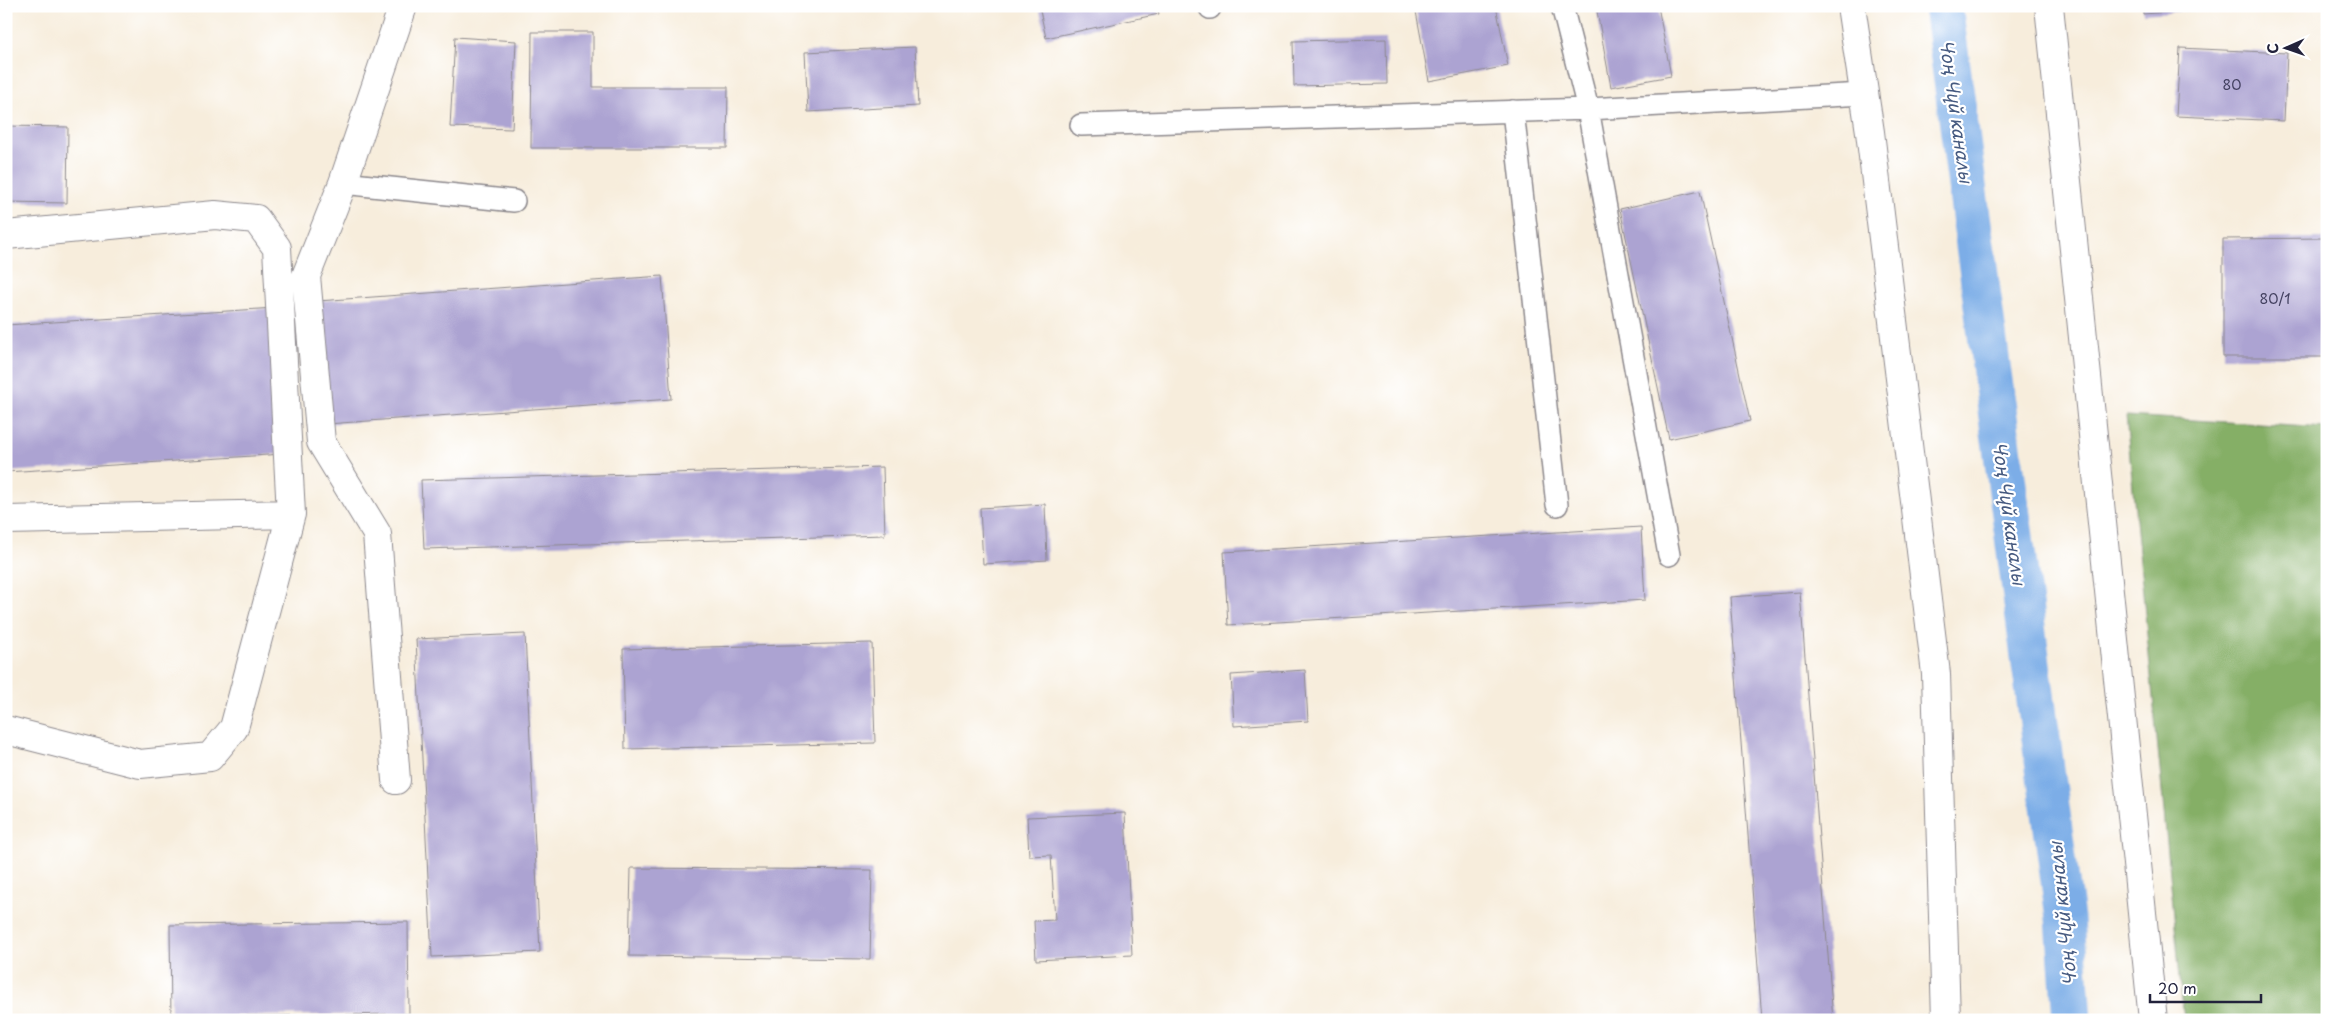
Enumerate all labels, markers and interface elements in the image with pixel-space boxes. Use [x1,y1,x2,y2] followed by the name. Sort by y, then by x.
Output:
[2260,22,2310,72] north arrow
[1934,38,1981,186] water label: Чоң Чүй каналы
[2262,43,2283,54] text: С
[2223,74,2241,95] house number: 80
[2260,288,2290,309] house number: 80/1
[1987,440,2034,588] water label: Чоң Чүй каналы
[2041,839,2083,987] water label: Чоң Чүй каналы
[2150,971,2262,1003] scale bar
[2158,976,2197,999] text: 20 m

